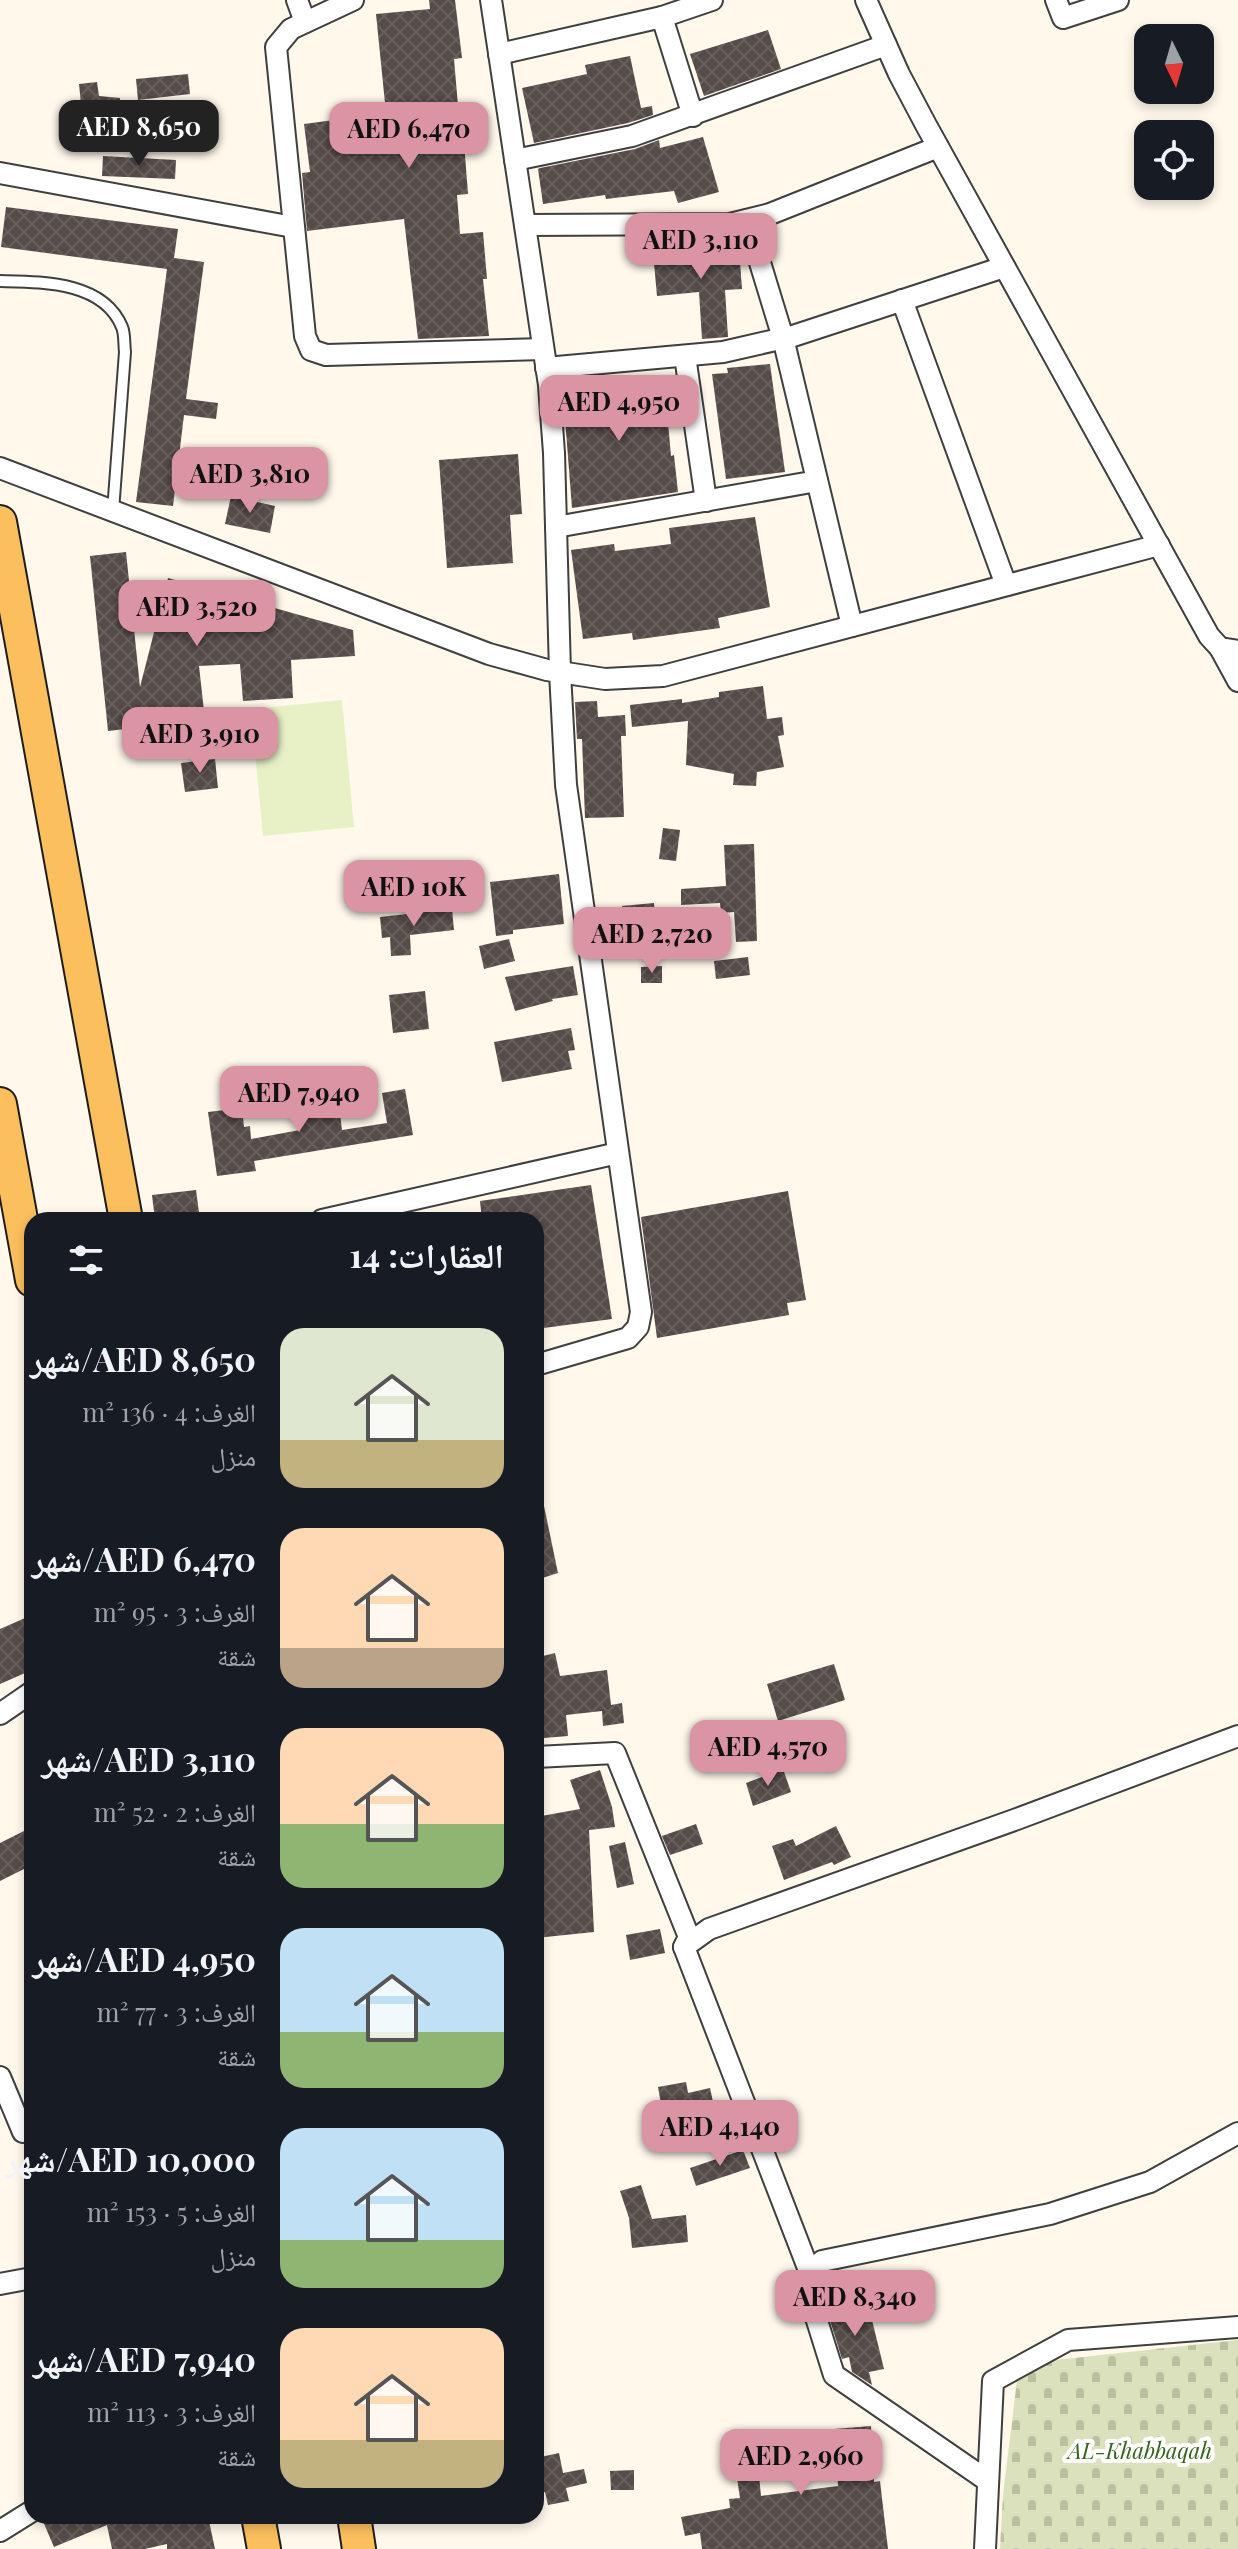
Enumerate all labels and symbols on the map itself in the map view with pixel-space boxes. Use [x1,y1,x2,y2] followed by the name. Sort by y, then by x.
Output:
[1134,24,1214,104] north arrow
[47,100,231,168] pin: AED 8,650
[317,102,501,170] pin: AED 6,470
[609,213,793,281] pin: AED 3,110
[527,375,711,443] pin: AED 4,950
[158,447,342,515] pin: AED 3,810
[105,580,289,648] pin: AED 3,520
[108,707,292,775] pin: AED 3,910
[340,860,488,928] pin: AED 10K
[560,907,744,975] pin: AED 2,720
[207,1066,391,1134] pin: AED 7,940
[676,1720,860,1788] pin: AED 4,570
[628,2100,812,2168] pin: AED 4,140
[763,2270,947,2338] pin: AED 8,340
[709,2429,893,2497] pin: AED 2,960
[1066,2435,1212,2465] park label: AL-Khabbaqah

